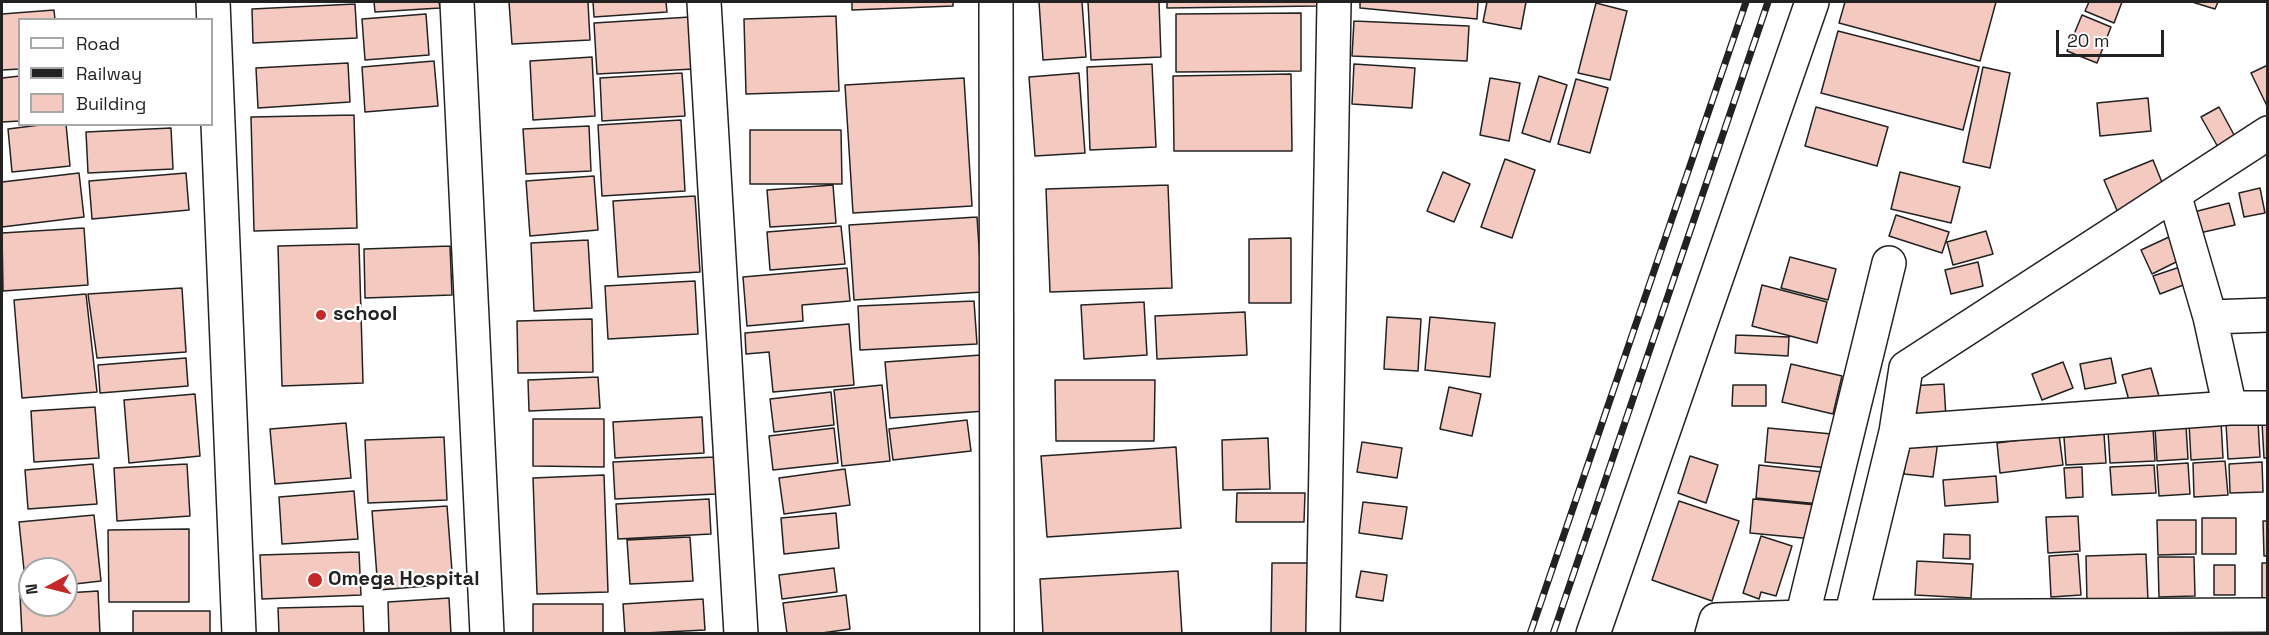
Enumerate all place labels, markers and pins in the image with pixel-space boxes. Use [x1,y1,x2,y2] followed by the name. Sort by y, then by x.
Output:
[333,303,397,327] place label: school
[314,308,328,322] marker: school
[328,568,479,592] place label: Omega Hospital
[306,571,324,589] marker: Omega Hospital

